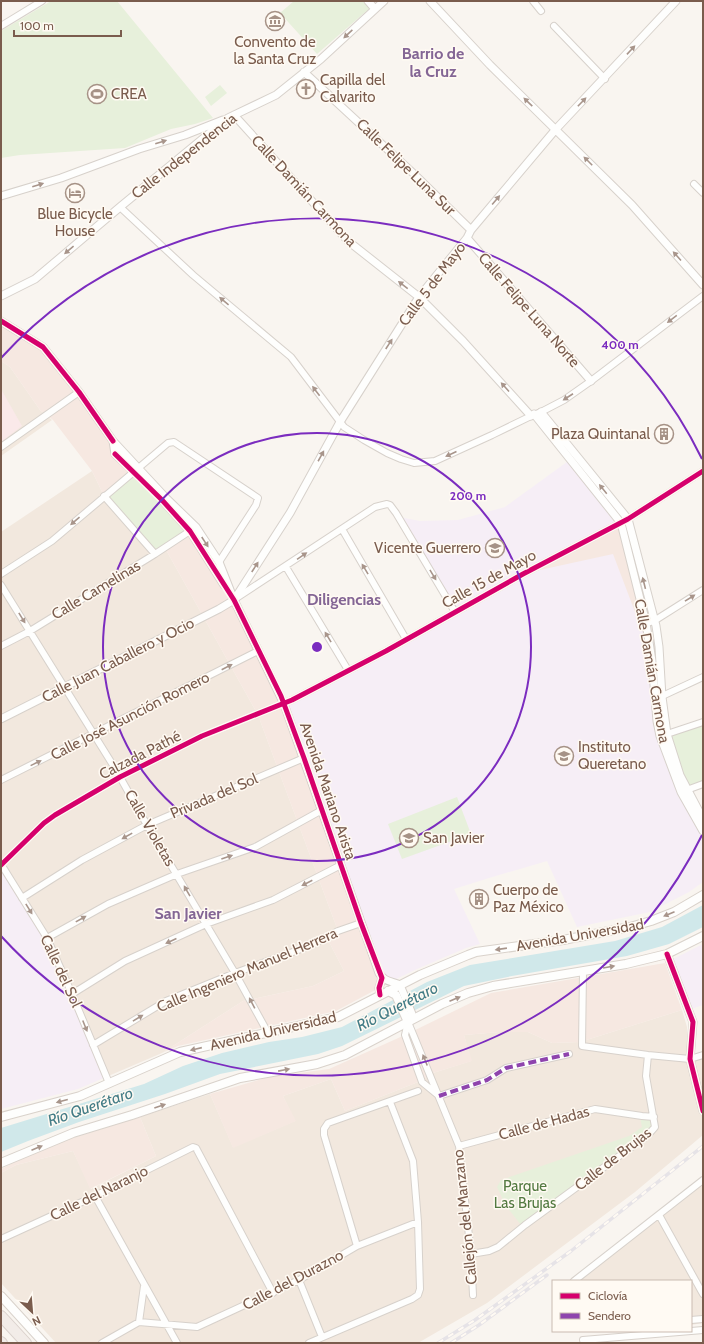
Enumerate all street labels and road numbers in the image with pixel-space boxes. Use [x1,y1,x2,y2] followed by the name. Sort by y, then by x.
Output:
[128,109,241,203] street label: Calle Independencia
[353,115,460,219] street label: Calle Felipe Luna Sur
[248,131,361,251] street label: Calle Damián Carmona
[395,239,469,329] street label: Calle 5 de Mayo
[474,249,584,371] street label: Calle Felipe Luna Norte
[439,546,539,612] street label: Calle 15 de Mayo
[48,556,144,624] street label: Calle Camelinas
[630,598,674,745] street label: Calle Damián Carmona
[39,614,197,706] street label: Calle Juan Caballero y Ocio
[48,668,212,764] street label: Calle José Asunción Romero
[296,720,360,863] street label: Avenida Mariano Arista
[96,727,184,783] street label: Calzada Pathé
[168,769,261,823] street label: Privada del Sol
[121,787,179,869] street label: Calle Violetas
[515,915,645,955] street label: Avenida Universidad
[154,923,341,1016] street label: Calle Ingeniero Manuel Herrera
[36,932,86,1011] street label: Calle del Sol
[208,1008,338,1054] street label: Avenida Universidad
[497,1102,591,1144] street label: Calle de Hadas
[571,1124,655,1194] street label: Calle de Brujas
[449,1149,481,1285] street label: Callejón del Manzano
[47,1162,151,1224] street label: Calle del Naranjo
[239,1246,347,1314] street label: Calle del Durazno

